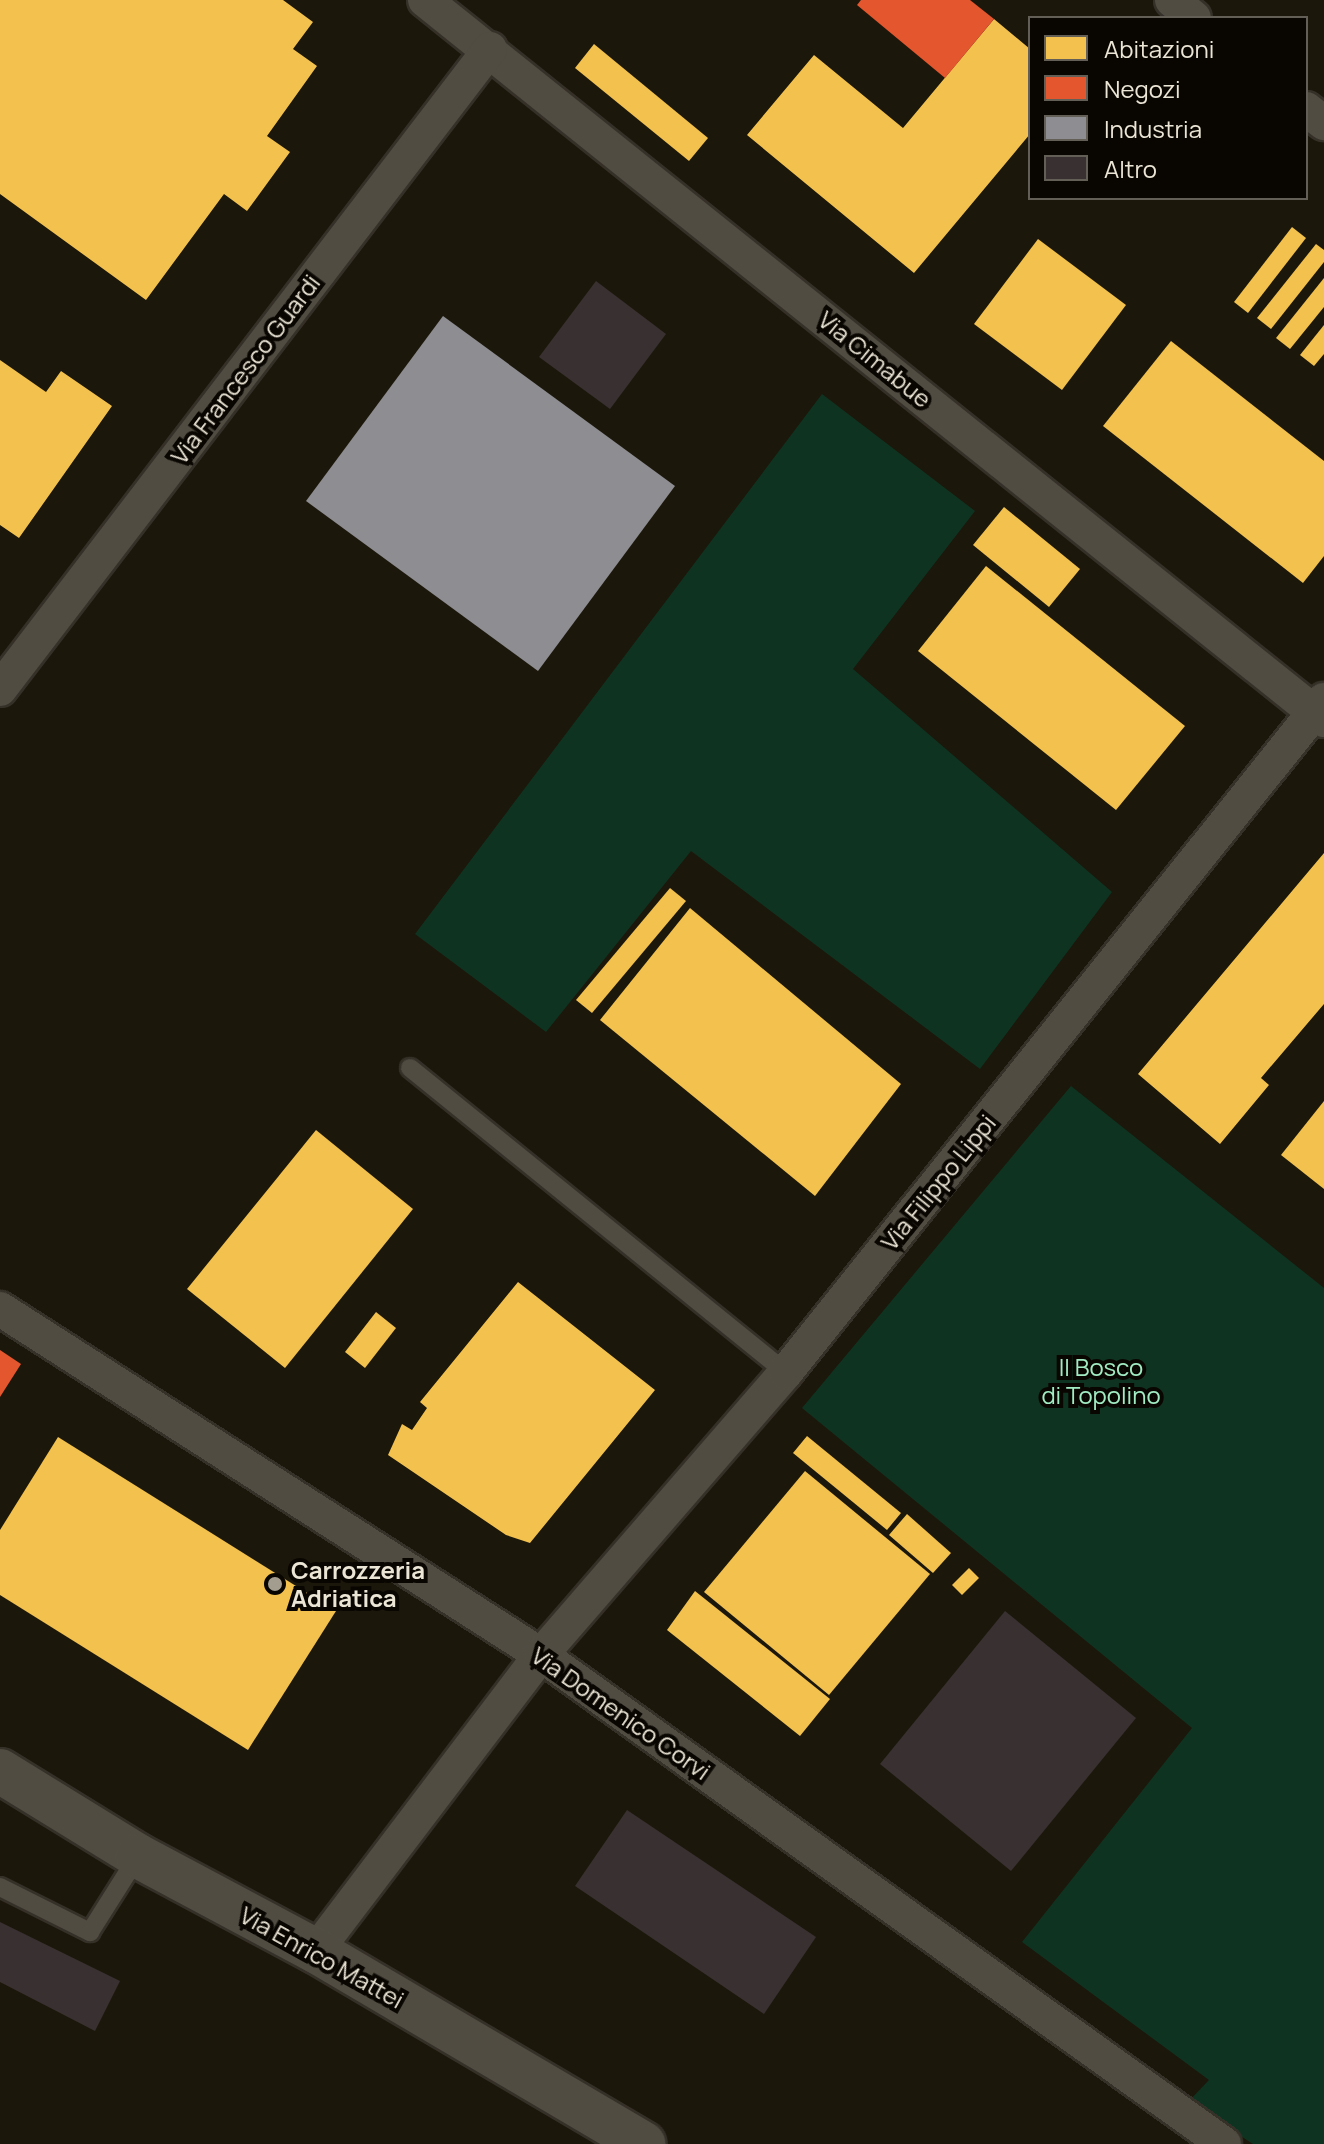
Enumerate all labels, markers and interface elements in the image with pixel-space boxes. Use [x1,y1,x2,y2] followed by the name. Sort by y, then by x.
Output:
[1028,16,1308,200] legend
[1104,32,1214,65] text: Abitazioni
[1104,72,1181,105] text: Negozi
[1104,112,1202,145] text: Industria
[1104,152,1157,185] text: Altro
[164,269,326,469] street label: Via Francesco Guardi
[813,305,937,413] street label: Via Cimabue
[875,1108,1001,1256] street label: Via Filippo Lippi
[1041,1353,1161,1409] park label: Il Bosco di Topolino
[291,1556,425,1612] place label: Carrozzeria Adriatica
[266,1575,284,1593] marker: Carrozzeria Adriatica
[526,1641,716,1785] street label: Via Domenico Corvi
[235,1900,409,2014] street label: Via Enrico Mattei

